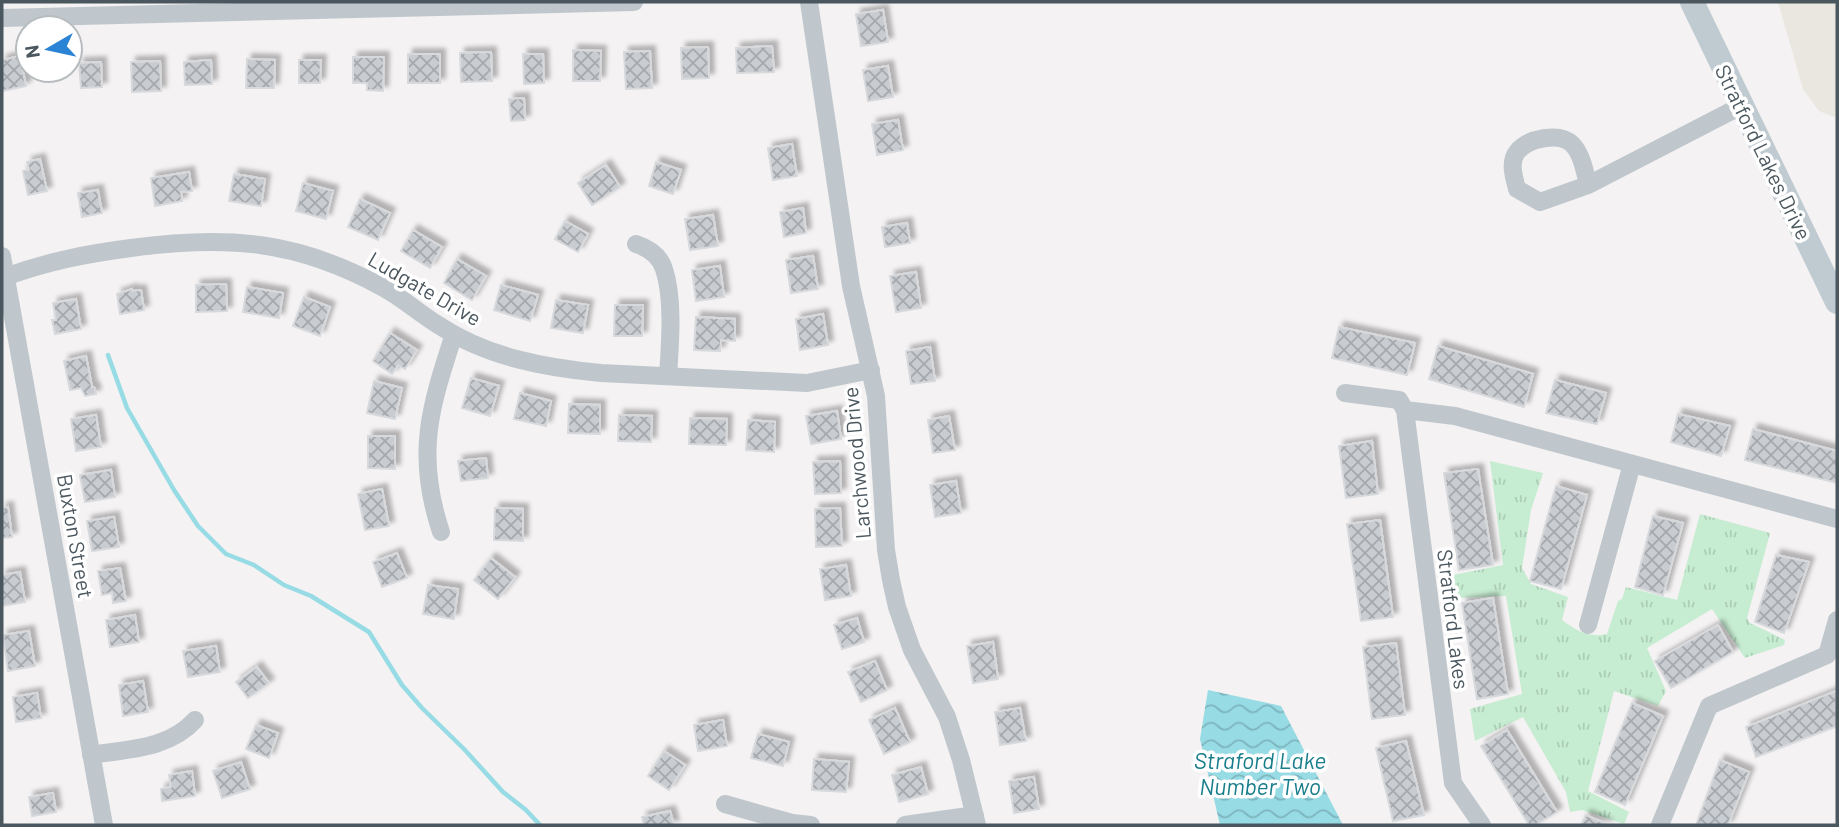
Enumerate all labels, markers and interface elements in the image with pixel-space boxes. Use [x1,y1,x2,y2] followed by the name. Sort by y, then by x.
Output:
[14,14,84,84] north arrow
[19,44,44,60] text: N
[1711,60,1817,244] street label: Stratford Lakes Drive
[364,246,486,330] street label: Ludgate Drive
[837,386,875,540] street label: Larchwood Drive
[53,472,99,600] street label: Buxton Street
[1433,548,1475,690] street label: Stratford Lakes
[1194,746,1326,800] water label: Straford Lake Number Two

